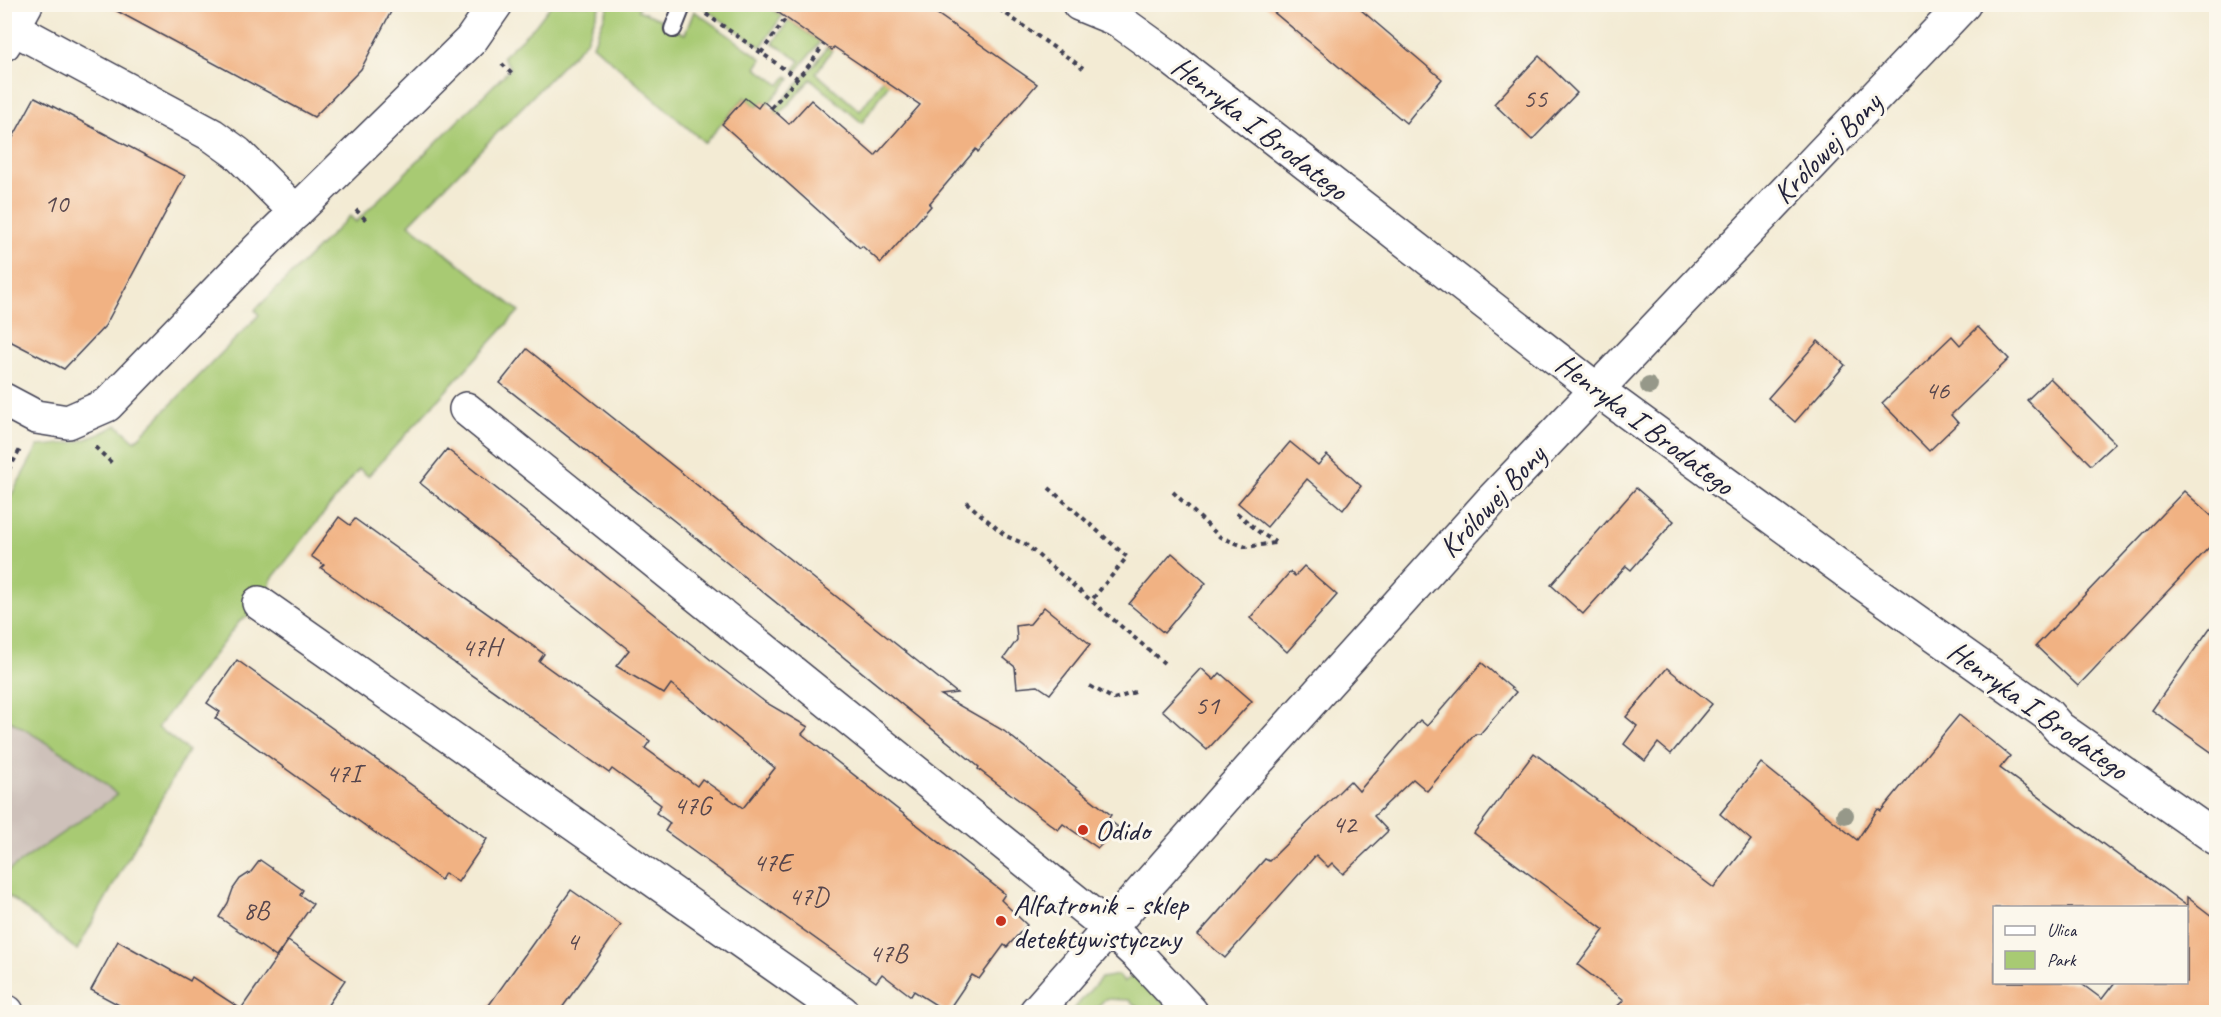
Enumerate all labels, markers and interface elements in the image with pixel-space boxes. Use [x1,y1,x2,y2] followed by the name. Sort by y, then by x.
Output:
[1164,47,1357,210] street label: Henryka I Brodatego
[1523,81,1549,115] house number: 55
[1765,83,1891,212] street label: Królowej Bony
[44,186,70,220] house number: 10
[1548,345,1743,504] street label: Henryka I Brodatego
[1925,373,1950,407] house number: 46
[1430,435,1555,565] street label: Królowej Bony
[461,630,506,664] house number: 47H
[1940,632,2137,789] street label: Henryka I Brodatego
[1195,688,1221,722] house number: 51
[325,756,367,790] house number: 47I
[673,788,714,822] house number: 47G
[1332,807,1358,841] house number: 42
[1095,811,1153,849] place label: Odido
[1076,823,1090,837] marker: Odido
[753,845,795,879] house number: 47E
[788,879,830,913] house number: 47D
[1013,885,1190,957] place label: Alfatronik - sklep detektywistyczny
[243,893,271,927] house number: 8B
[1993,906,2188,984] legend
[994,914,1008,928] marker: Alfatronik - sklep detektywistyczny
[2047,919,2078,941] text: Ulica
[566,924,581,958] house number: 4
[869,936,909,970] house number: 47B
[2047,949,2077,971] text: Park

